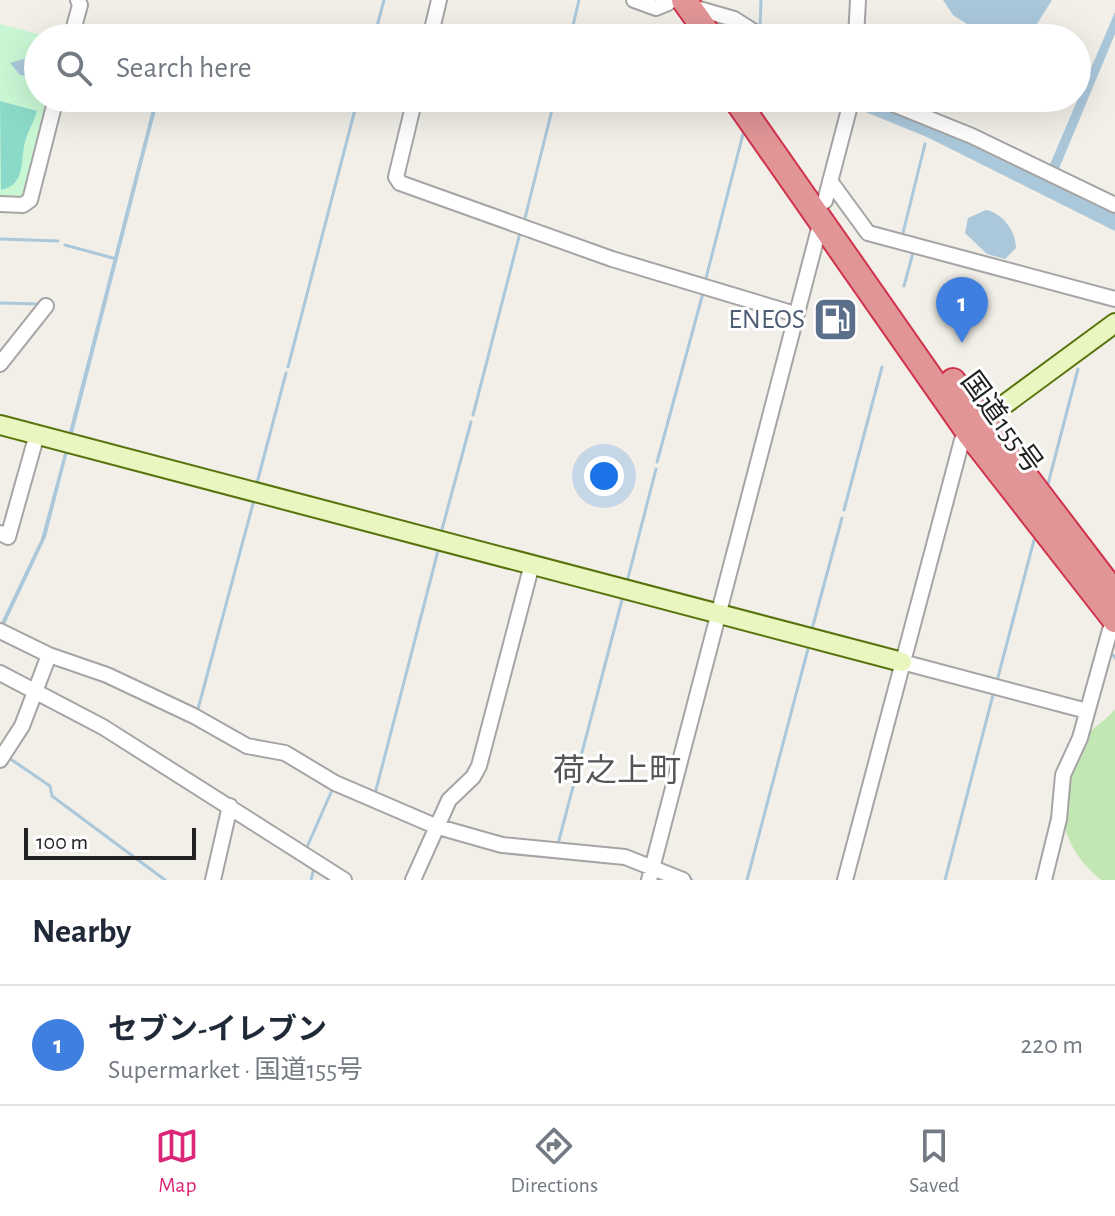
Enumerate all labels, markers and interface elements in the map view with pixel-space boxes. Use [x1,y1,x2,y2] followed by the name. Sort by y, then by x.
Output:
[24,24,1091,112] search box
[52,46,96,90] icon: search
[116,53,252,83] text: Search here
[936,277,988,343] pin: 1
[812,296,860,344] fuel station icon: ENEOS
[728,306,805,334] place label: ENEOS
[955,366,1048,479] street label: 国道155号
[584,456,624,496] your location
[553,753,681,787] district label: 荷之上町
[24,824,196,860] scale bar
[36,831,88,853] text: 100 m
[32,915,131,949] text: Nearby
[108,1015,327,1045] text: セブン-イレブン
[53,1032,63,1058] text: 1
[1021,1032,1083,1058] text: 220 m
[108,1057,363,1083] text: Supermarket · 国道155号
[155,1124,199,1198] tab: Map
[510,1124,598,1198] tab: Directions
[909,1124,959,1198] tab: Saved

